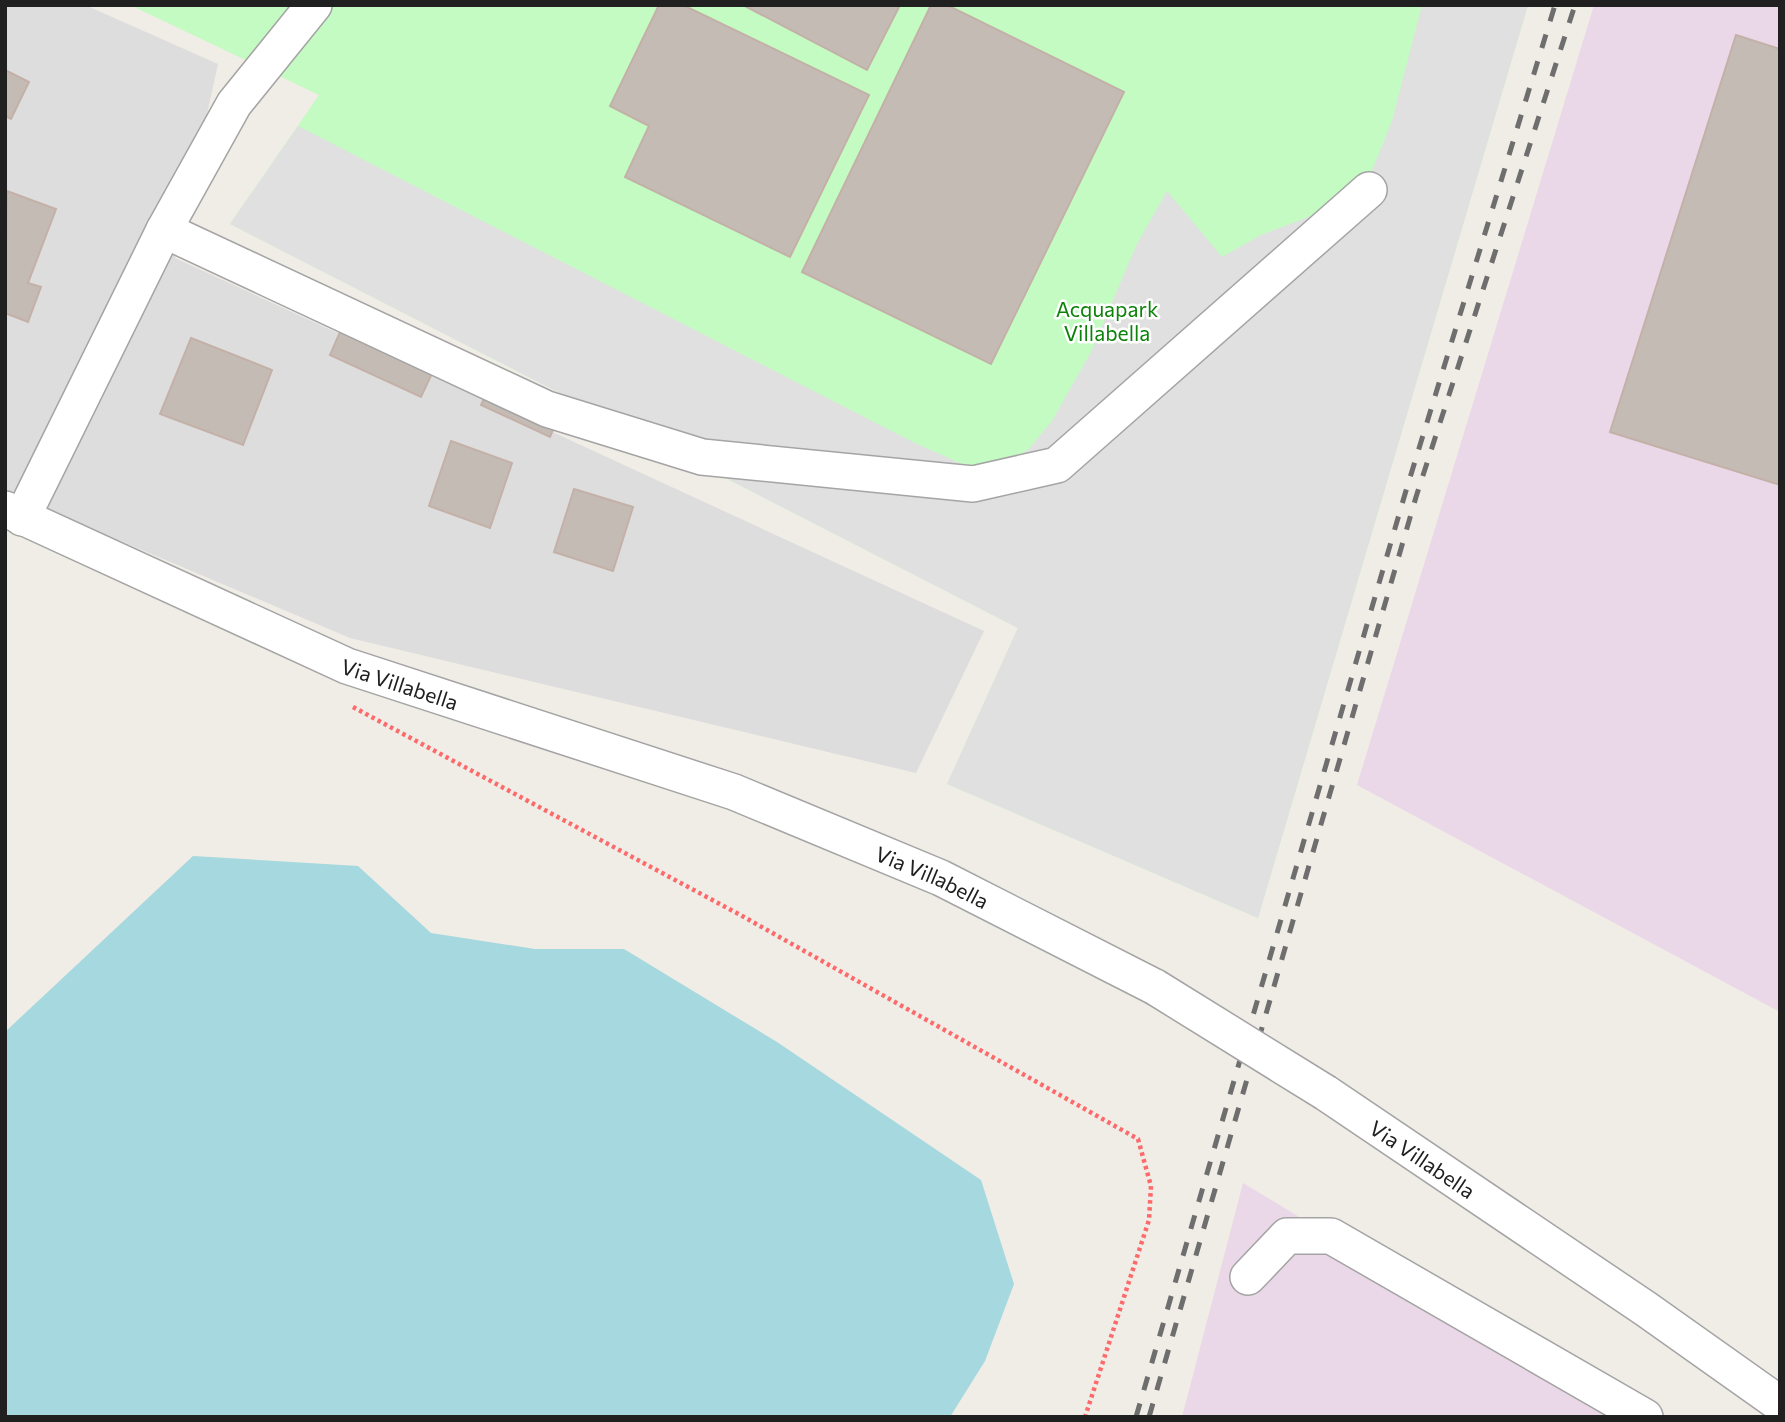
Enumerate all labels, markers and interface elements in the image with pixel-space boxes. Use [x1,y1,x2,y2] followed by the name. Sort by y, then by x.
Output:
[1056,296,1158,345] park label: Acquapark Villabella
[338,653,462,714] street label: Via Villabella
[872,840,993,913] street label: Via Villabella
[1366,1114,1480,1203] street label: Via Villabella

